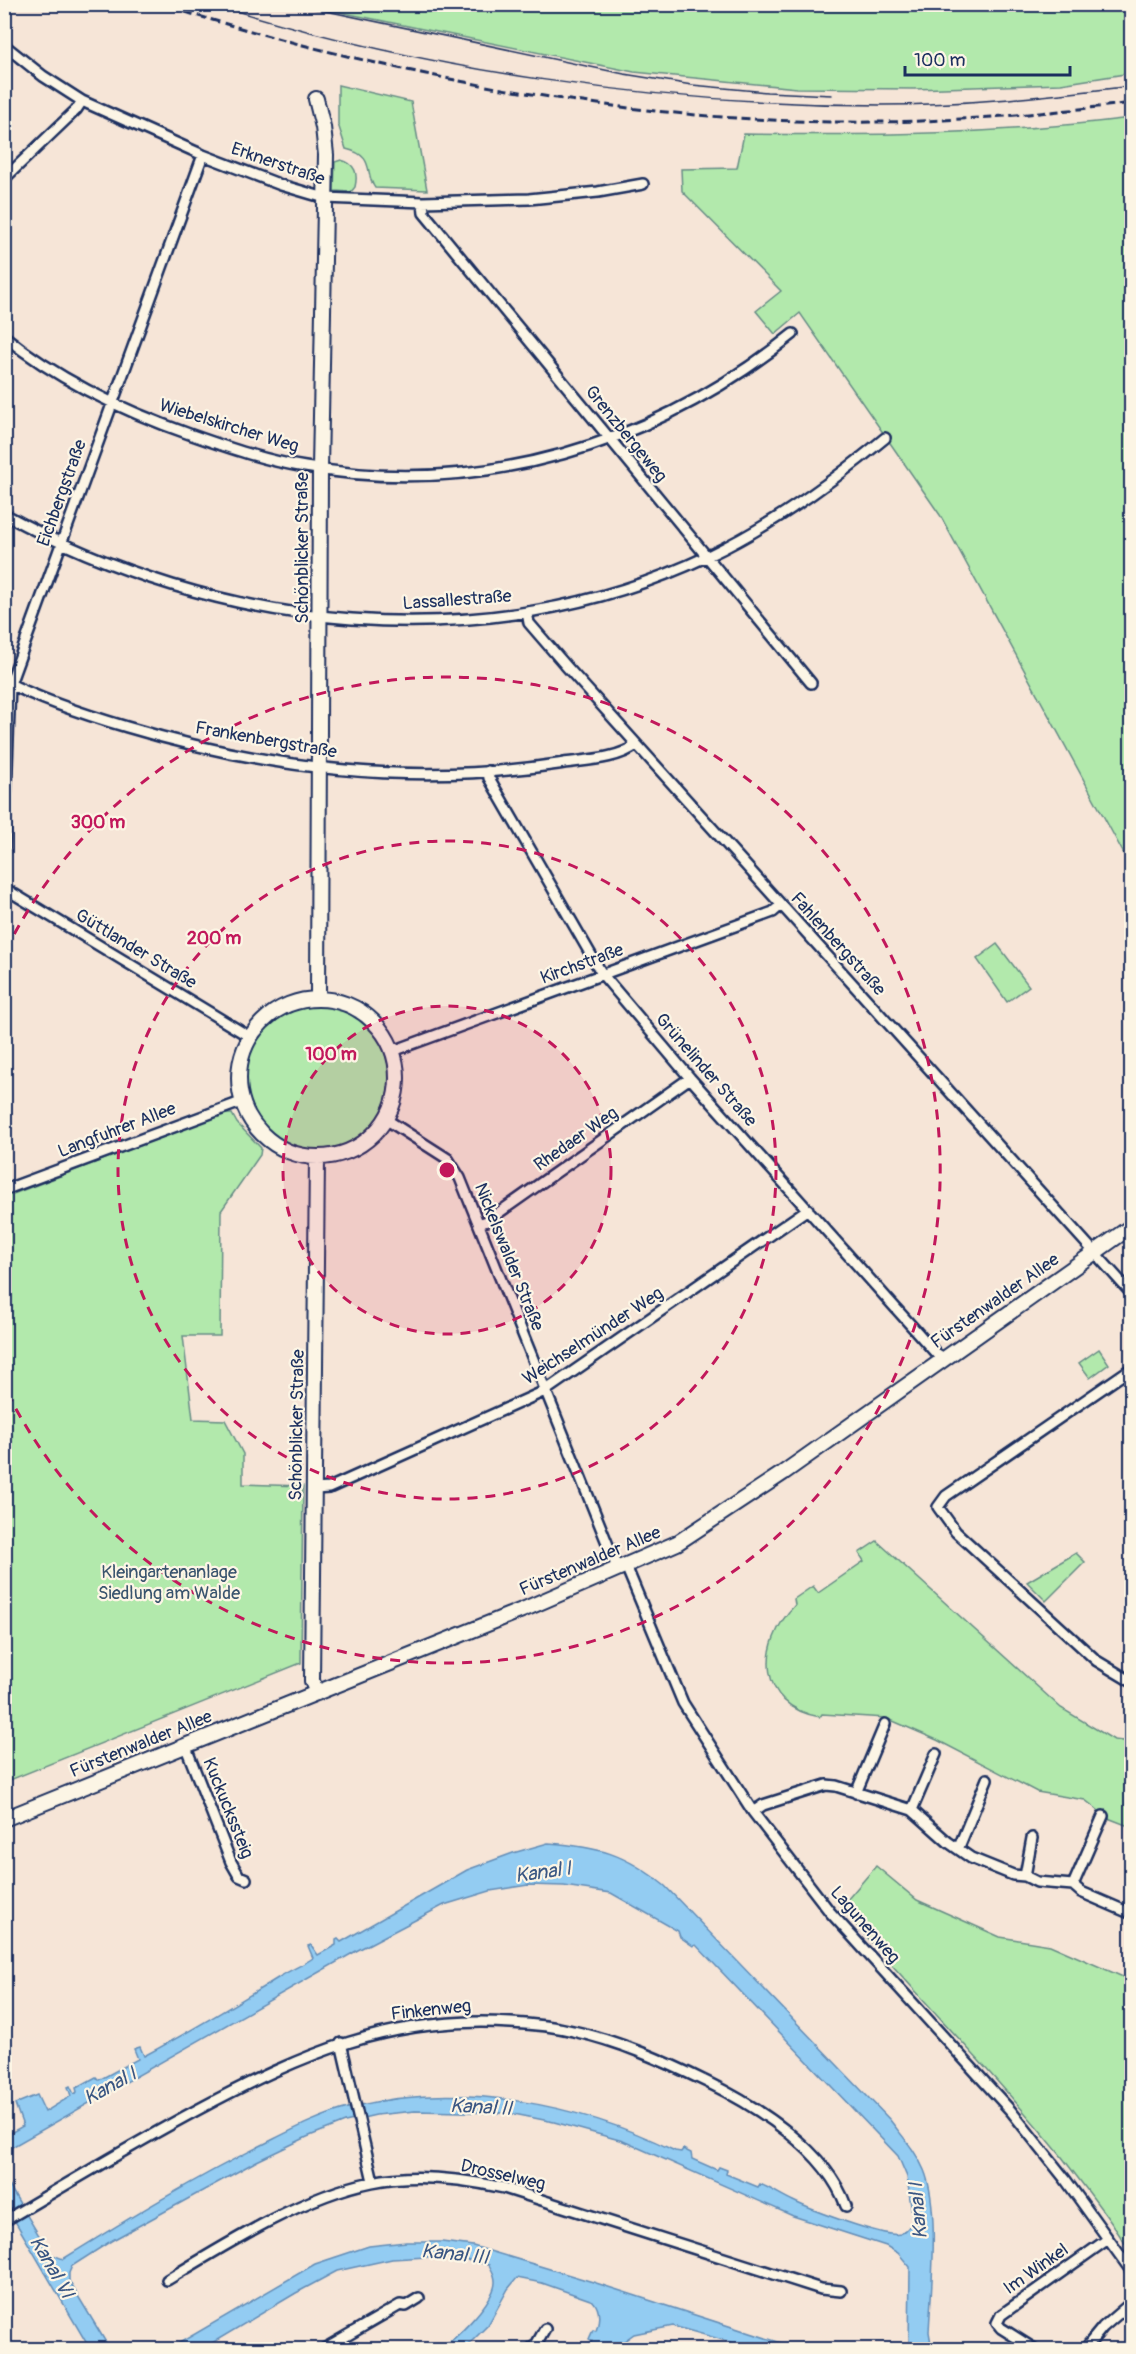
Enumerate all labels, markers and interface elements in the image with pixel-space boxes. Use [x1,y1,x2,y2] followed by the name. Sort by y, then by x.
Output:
[905,39,1070,77] scale bar
[914,49,966,72] text: 100 m
[228,137,328,191] street label: Erknerstraße
[580,381,672,487] street label: Grenzbergeweg
[156,394,302,458] street label: Wiebelskircher Weg
[32,436,92,550] street label: Eichbergstraße
[291,472,314,624] street label: Schönblicker Straße
[402,585,512,615] street label: Lassallestraße
[193,716,339,764] street label: Frankenbergstraße
[71,811,125,834] text: 300 m
[785,887,891,1001] street label: Fahlenbergstraße
[71,904,201,994] street label: Güttlander Straße
[187,927,241,950] text: 200 m
[537,938,627,990] street label: Kirchstraße
[650,1008,762,1132] street label: Grünelinder Straße
[305,1043,357,1066] text: 100 m
[55,1097,179,1163] street label: Langfuhrer Allee
[529,1102,623,1176] street label: Rhedaer Weg
[437,1160,457,1180] centre of rings
[469,1180,549,1334] street label: Nickelswalder Straße
[926,1248,1064,1354] street label: Fürstenwalder Allee
[518,1282,668,1390] street label: Weichselmünder Weg
[284,1349,310,1501] street label: Schönblicker Straße
[516,1521,664,1601] street label: Fürstenwalder Allee
[98,1561,240,1605] park label: Kleingartenanlage Siedlung am Walde
[66,1705,216,1783] street label: Fürstenwalder Allee
[197,1754,259,1862] street label: Kuckuckssteig
[513,1855,575,1888] water label: Kanal I
[825,1881,905,1969] street label: Lagunenweg
[390,1994,472,2026] street label: Finkenweg
[79,2060,143,2111] water label: Kanal I
[450,2093,515,2121] water label: Kanal II
[458,2154,548,2196] street label: Drosselweg
[903,2180,933,2240] water label: Kanal I
[24,2231,81,2305] water label: Kanal VI
[420,2238,492,2270] water label: Kanal III
[999,2238,1073,2300] street label: Im Winkel

